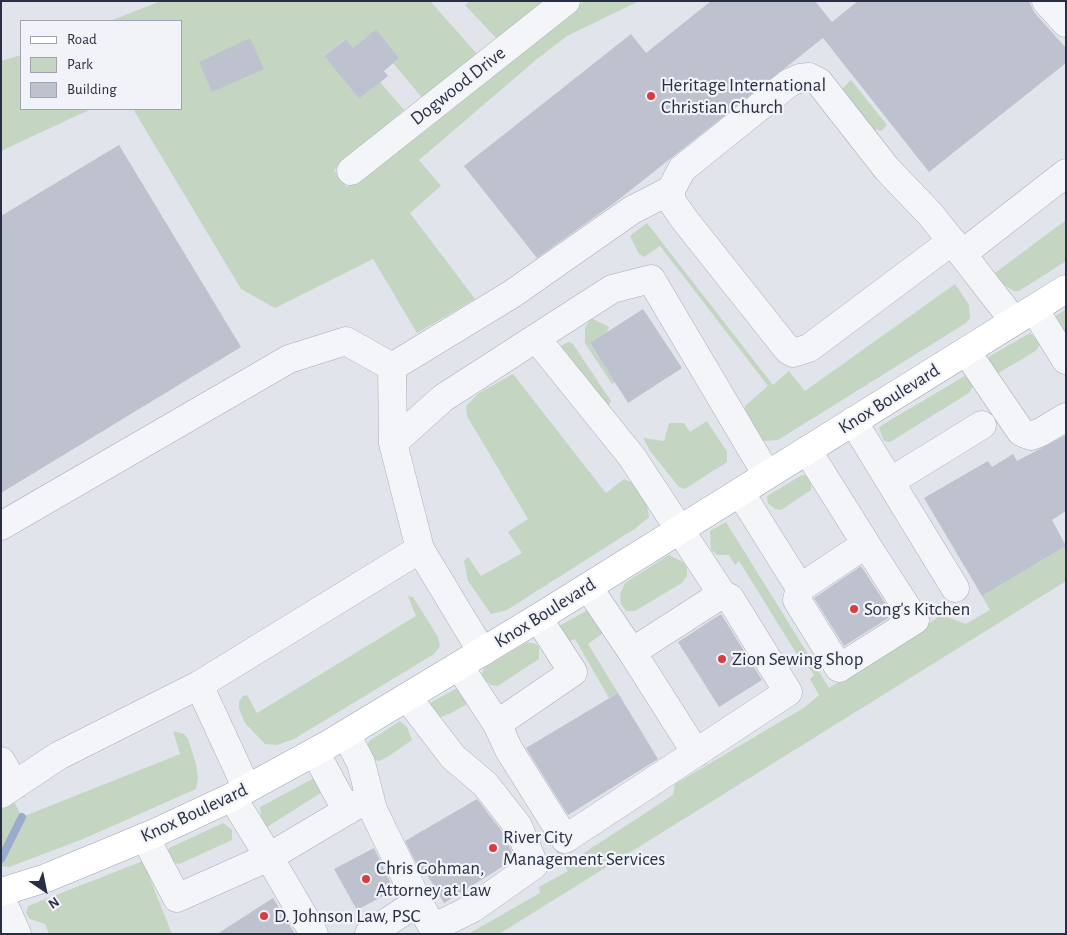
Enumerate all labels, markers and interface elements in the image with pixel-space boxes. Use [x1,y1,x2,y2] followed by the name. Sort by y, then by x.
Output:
[20,20,182,110] legend
[67,32,97,47] text: Road
[406,42,510,130] street label: Dogwood Drive
[67,57,93,72] text: Park
[661,74,826,118] place label: Heritage International Christian Church
[67,82,117,97] text: Building
[645,90,657,102] marker: Heritage International Christian Church
[834,359,944,439] street label: Knox Boulevard
[490,573,600,653] street label: Knox Boulevard
[864,598,970,620] place label: Song's Kitchen
[848,603,860,615] marker: Song's Kitchen
[732,648,863,670] place label: Zion Sewing Shop
[716,653,728,665] marker: Zion Sewing Shop
[137,778,251,848] street label: Knox Boulevard
[503,826,665,870] place label: River City Management Services
[487,842,499,854] marker: River City Management Services
[376,857,491,901] place label: Chris Gohman, Attorney at Law
[20,865,70,915] north arrow
[360,873,372,885] marker: Chris Gohman, Attorney at Law
[45,894,61,911] text: N
[274,905,420,927] place label: D. Johnson Law, PSC
[258,910,270,922] marker: D. Johnson Law, PSC

